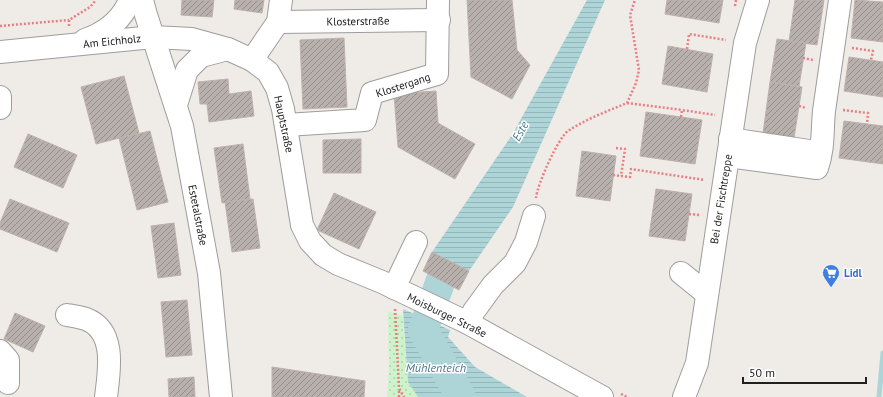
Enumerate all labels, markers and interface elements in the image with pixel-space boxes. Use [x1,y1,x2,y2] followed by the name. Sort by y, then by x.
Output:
[326,13,390,29] street label: Klosterstraße
[82,31,142,51] street label: Am Eichholz
[374,70,432,100] street label: Klostergang
[271,94,297,154] street label: Hauptstraße
[509,118,532,143] water label: Este
[707,153,735,245] street label: Bei der Fischtreppe
[185,183,211,247] street label: Estetalstraße
[821,263,841,288] supermarket icon: Lidl
[844,266,863,280] place label: Lidl
[405,290,489,341] street label: Moisburger Straße
[743,359,866,385] scale bar
[406,360,466,375] water label: Mühlenteich
[749,365,775,380] text: 50 m

